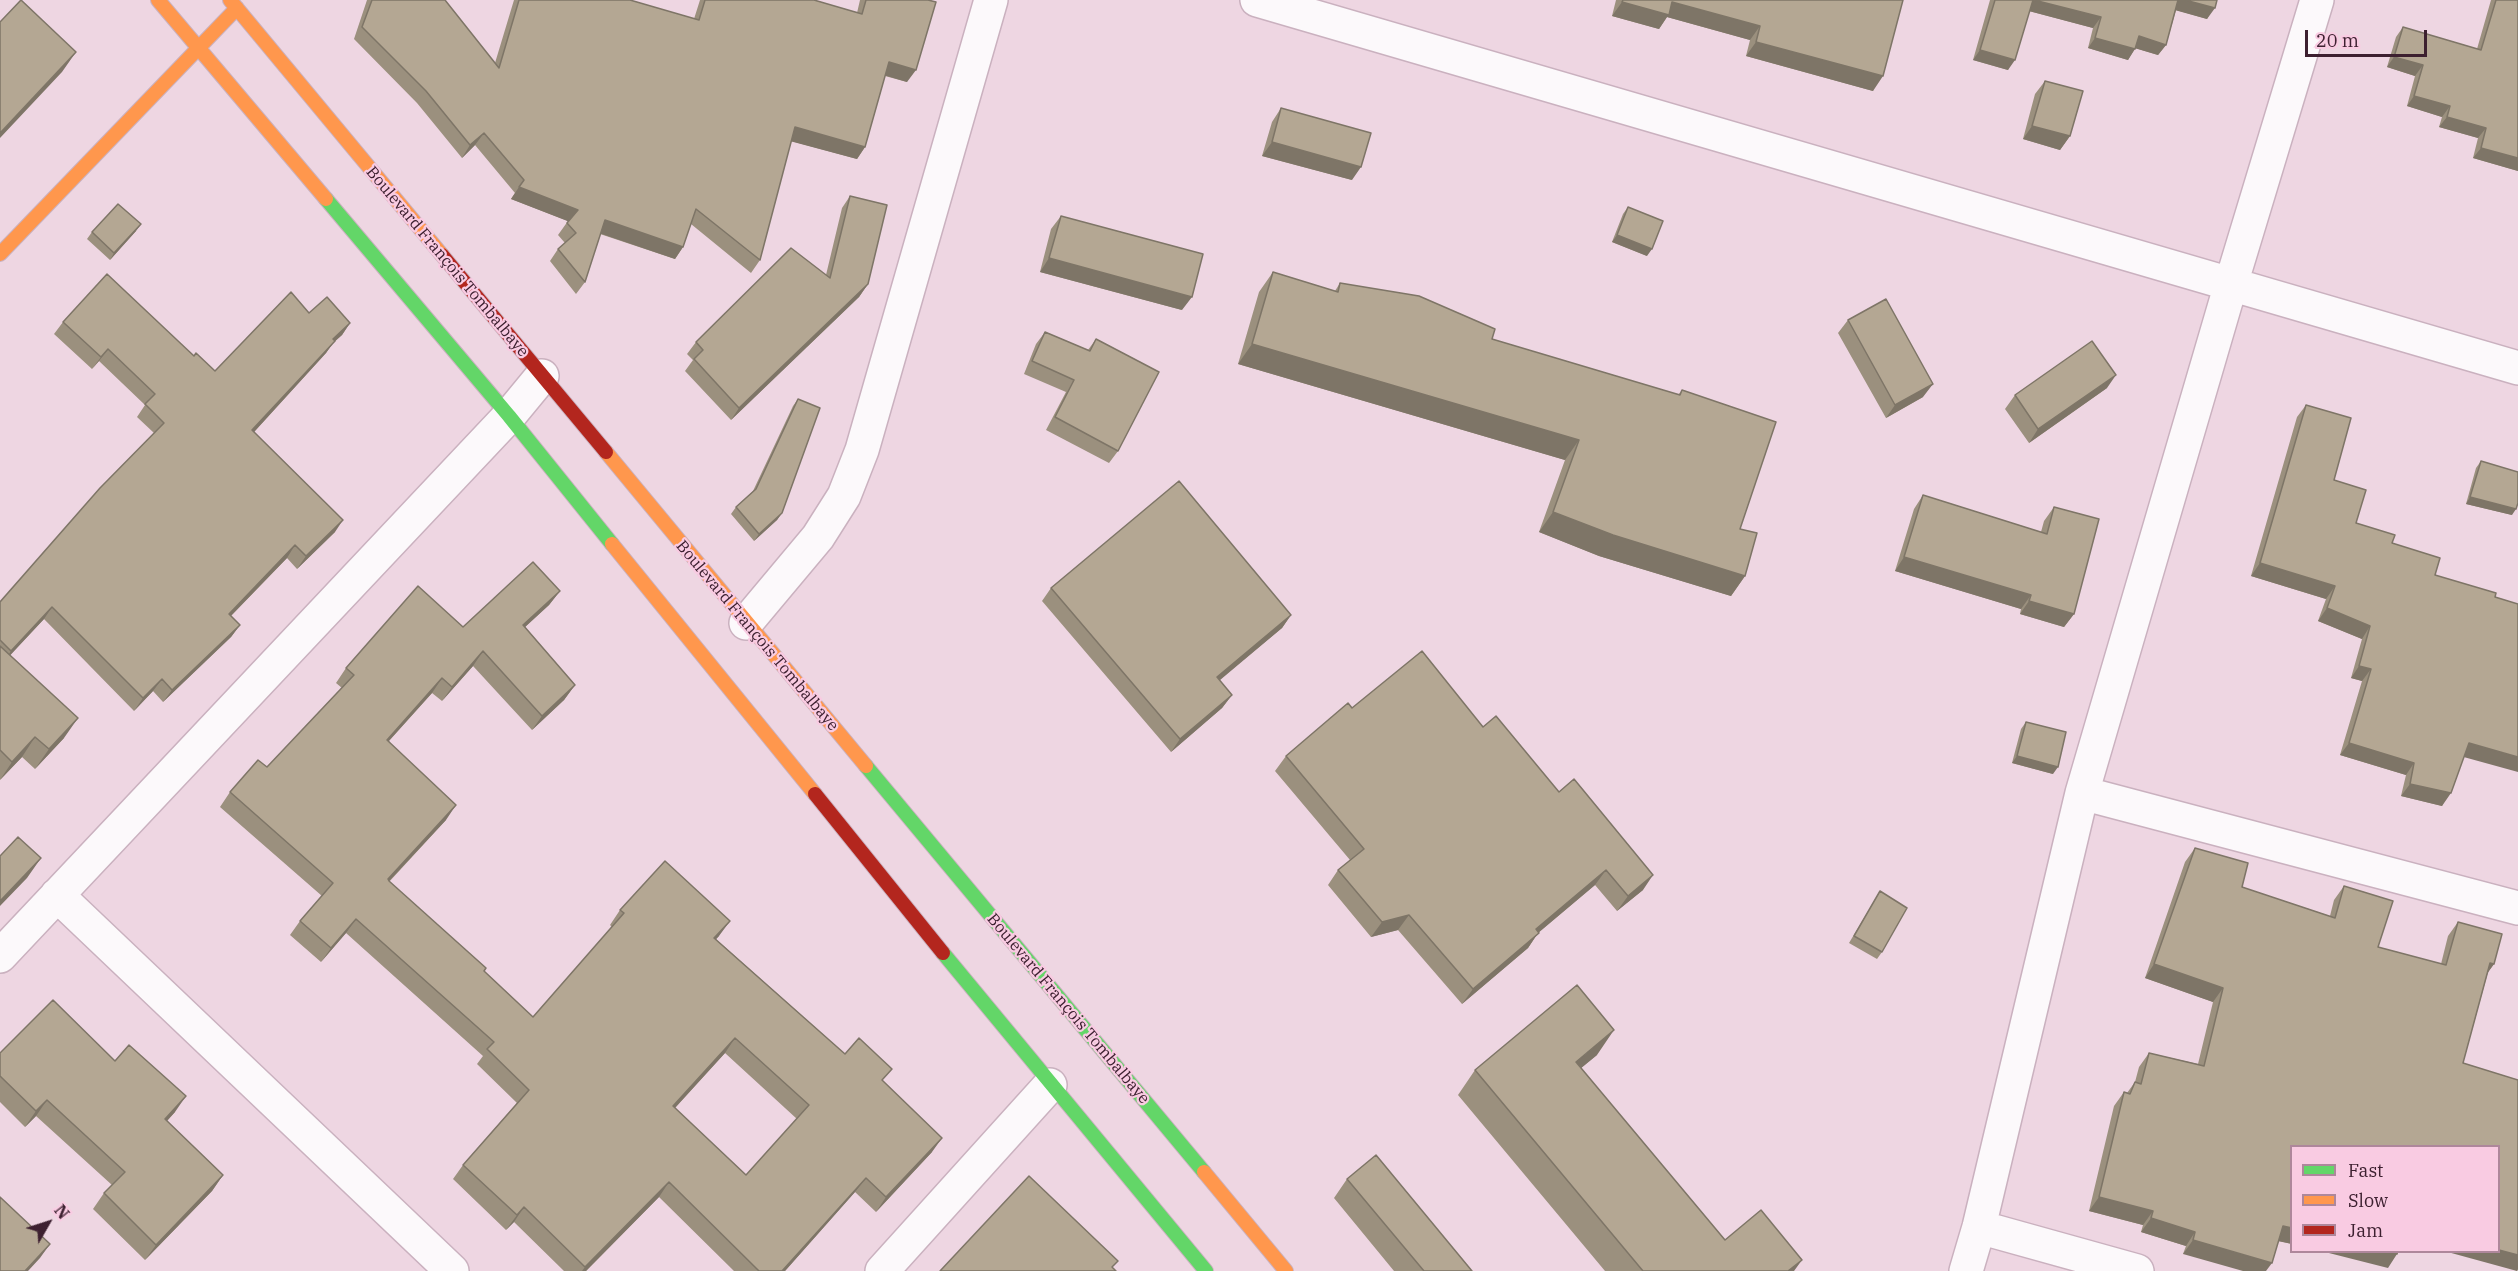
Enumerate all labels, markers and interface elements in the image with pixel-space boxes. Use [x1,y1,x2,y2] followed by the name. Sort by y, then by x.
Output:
[2308,18,2430,56] scale bar
[2316,29,2359,52] text: 20 m
[362,163,532,361] street label: Boulevard François Tombalbaye
[672,537,842,735] street label: Boulevard François Tombalbaye
[983,910,1153,1108] street label: Boulevard François Tombalbaye
[2290,1145,2500,1253] legend
[2348,1159,2383,1182] text: Fast
[2348,1189,2388,1212] text: Slow
[18,1193,78,1253] north arrow
[50,1200,74,1223] text: N
[2348,1219,2383,1242] text: Jam

